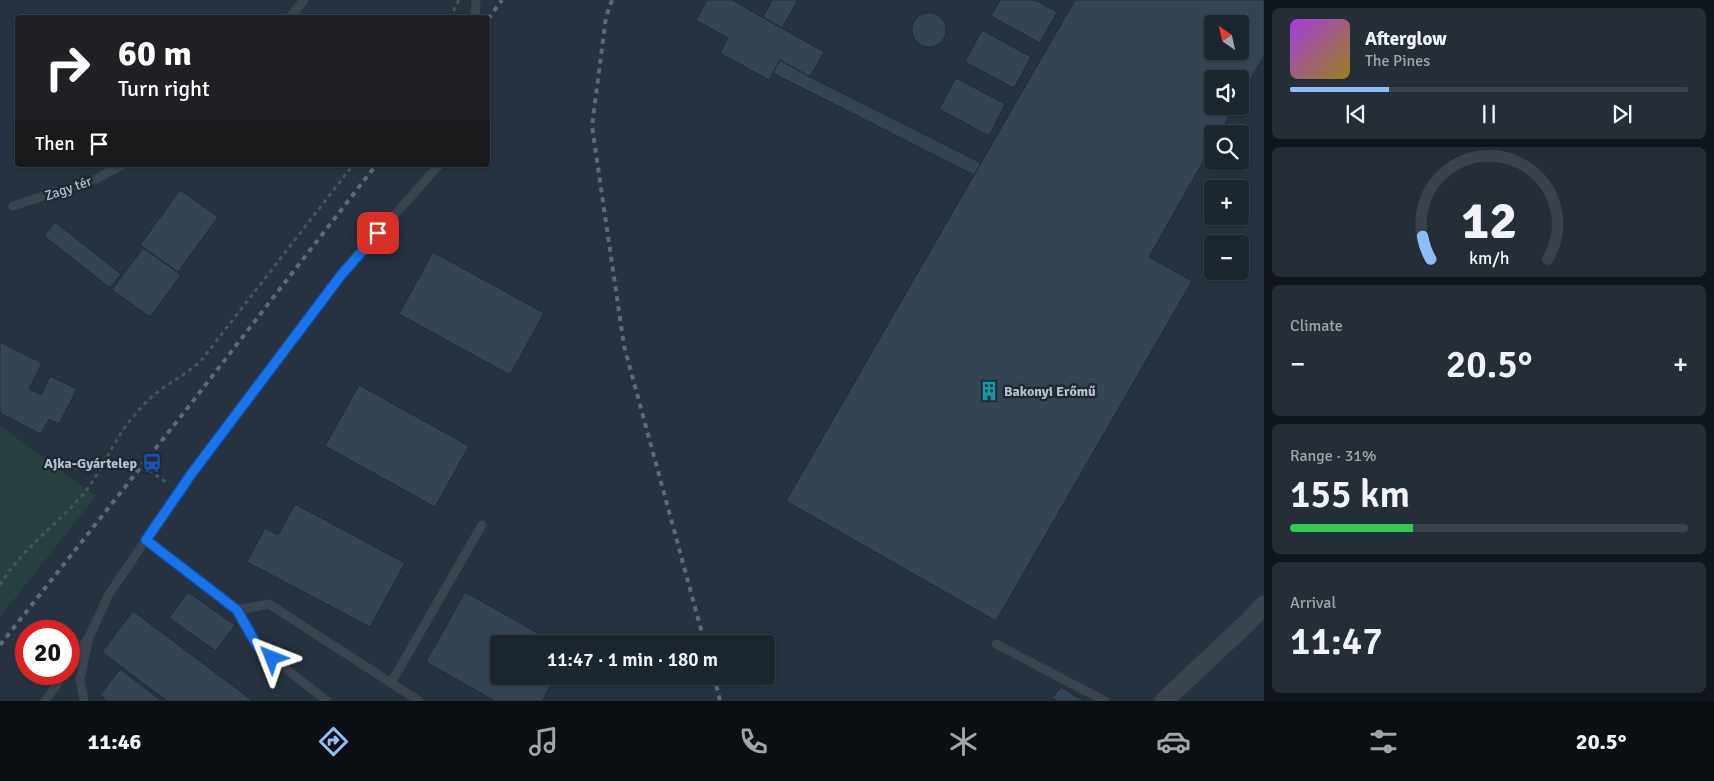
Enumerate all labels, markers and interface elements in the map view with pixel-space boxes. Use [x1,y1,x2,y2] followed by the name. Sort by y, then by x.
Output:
[1204,15,1249,60] north arrow
[1204,15,1249,280] map controls
[1365,27,1447,51] text: Afterglow
[118,32,192,75] text: 60 m
[35,35,100,100] icon: right
[1365,51,1430,71] text: The Pines
[1204,70,1249,115] button: sound
[118,75,210,102] text: Turn right
[1342,100,1370,128] icon: previous
[1475,100,1503,128] icon: pause
[1608,100,1636,128] icon: next
[1204,125,1249,170] button: search
[85,130,113,158] icon: arrive
[35,132,75,156] text: Then
[42,172,95,204] street label: Zagy tér
[1204,180,1249,225] button: +
[1461,189,1517,253] text: 12
[357,212,399,254] pin
[364,219,392,247] icon: arrive
[1204,235,1249,280] button: −
[1469,247,1509,269] text: km/h
[1290,316,1343,336] text: Climate
[1446,341,1532,388] text: 20.5°
[1290,347,1305,381] text: −
[1673,347,1688,381] text: +
[978,380,1000,402] building icon: Bakonyi Erőmű
[1004,383,1096,400] place label: Bakonyi Erőmű
[1290,446,1376,466] text: Range · 31%
[141,452,163,474] station icon: Ajka-Gyártelep
[44,455,137,472] place label: Ajka-Gyártelep
[1290,471,1410,518] text: 155 km
[1290,593,1336,613] text: Arrival
[1290,618,1383,665] text: 11:47
[15,620,80,685] speed limit sign: 20
[245,631,297,683] position arrow
[547,648,718,672] text: 11:47 · 1 min · 180 m
[316,724,351,759] icon: directions
[526,724,561,759] icon: music
[736,724,771,759] icon: phone
[946,724,981,759] icon: climate
[1156,724,1191,759] icon: car
[1366,724,1401,759] icon: filters
[87,728,141,755] text: 11:46
[1576,728,1627,755] text: 20.5°

